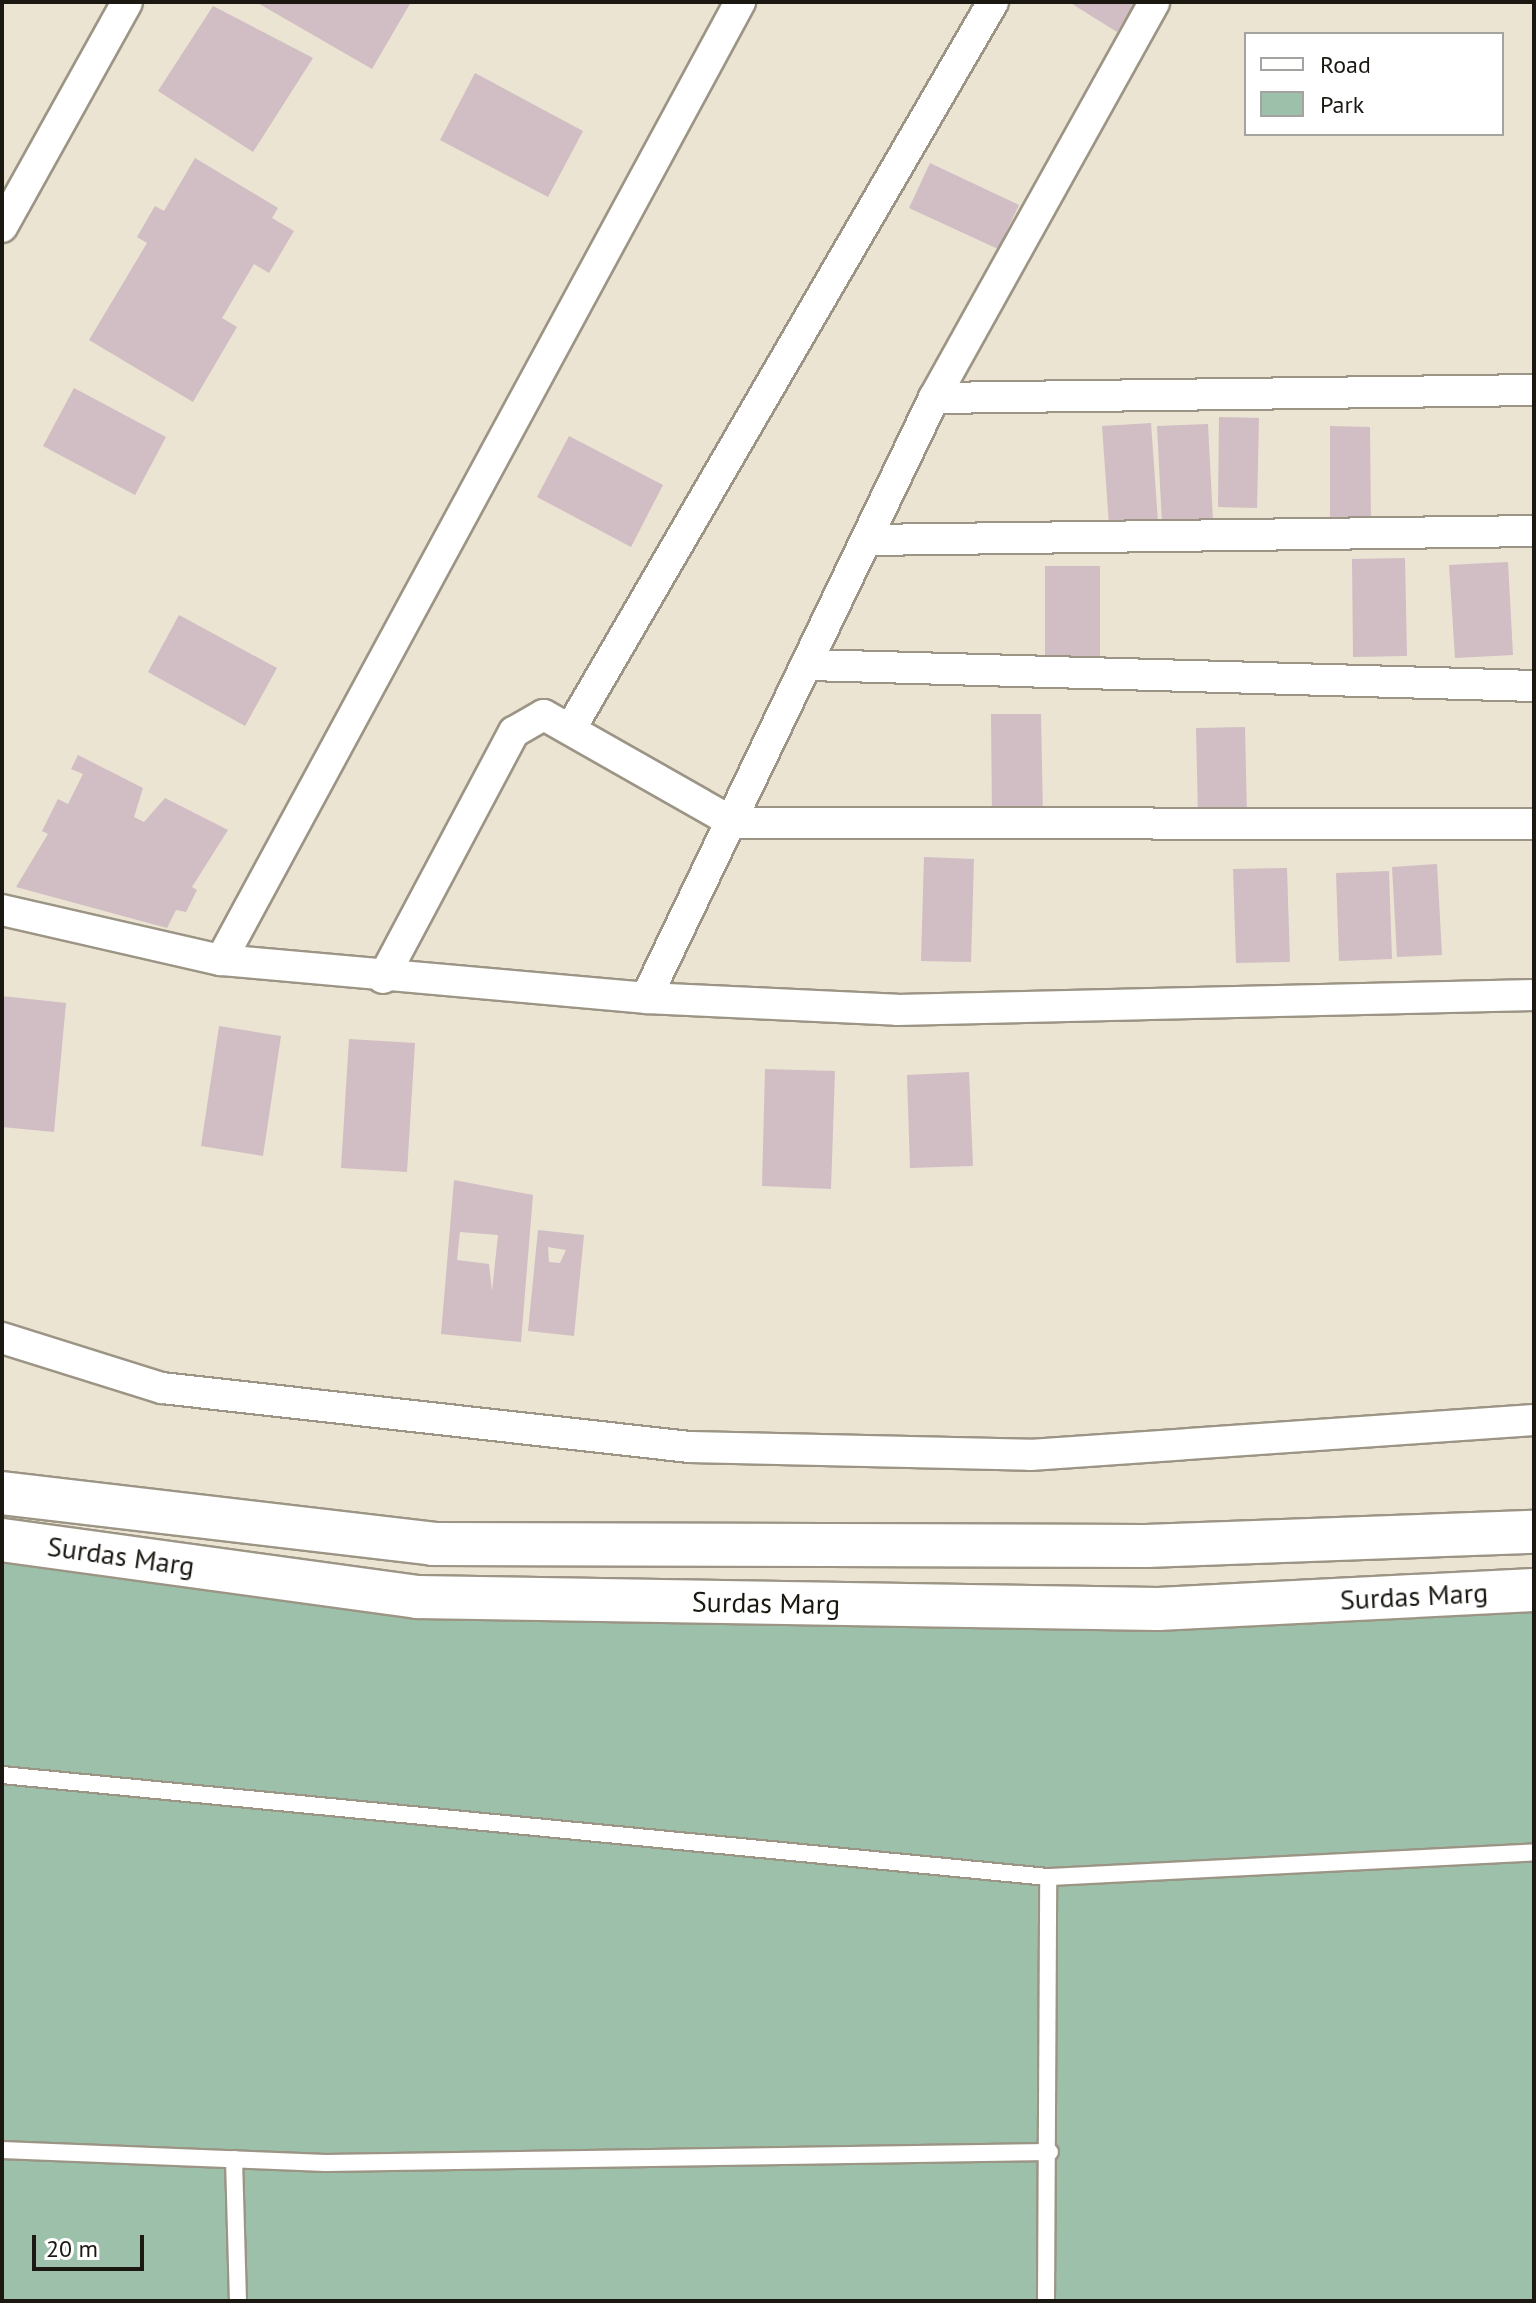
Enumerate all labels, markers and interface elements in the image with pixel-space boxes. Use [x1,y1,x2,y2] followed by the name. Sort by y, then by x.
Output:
[1244,32,1504,136] legend
[1320,49,1371,80] text: Road
[1320,89,1364,120] text: Park
[45,1529,197,1583] street label: Surdas Marg
[1339,1575,1489,1617] street label: Surdas Marg
[692,1585,840,1621] street label: Surdas Marg
[36,2219,148,2269] scale bar
[46,2233,98,2264] text: 20 m

